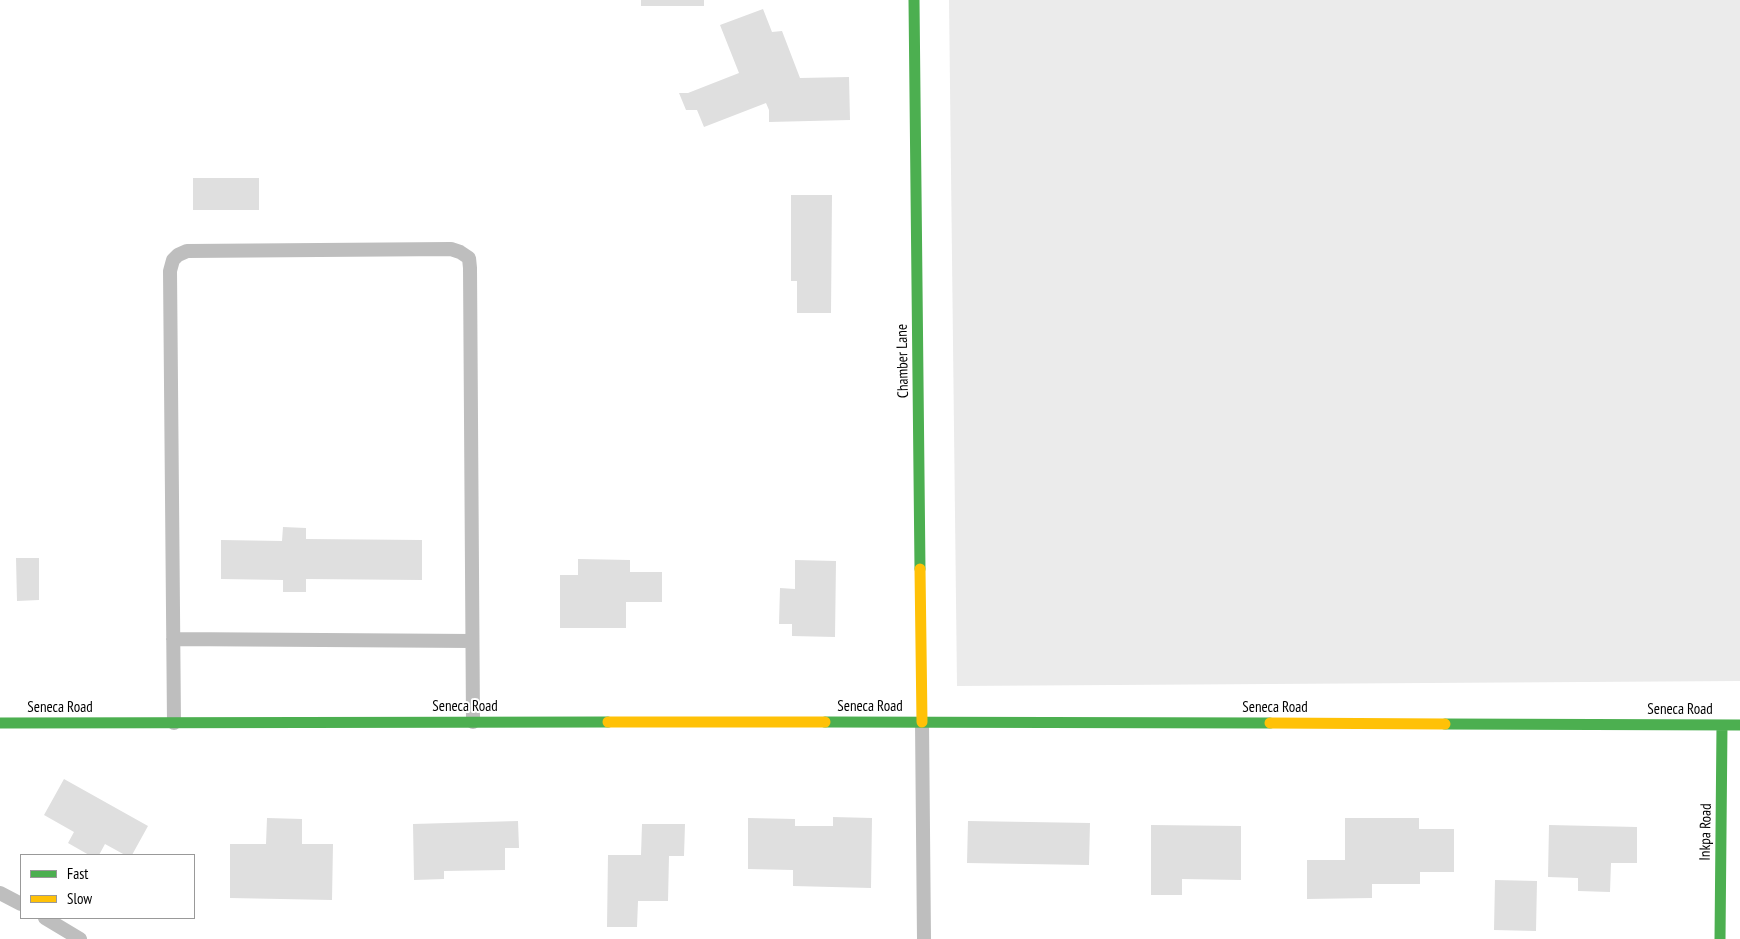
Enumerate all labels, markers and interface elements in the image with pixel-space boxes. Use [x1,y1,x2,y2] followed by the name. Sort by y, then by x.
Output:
[893,324,913,398] street label: Chamber Lane
[432,698,498,716] street label: Seneca Road
[837,698,903,716] street label: Seneca Road
[27,699,93,717] street label: Seneca Road
[1242,699,1308,717] street label: Seneca Road
[1647,701,1713,719] street label: Seneca Road
[1697,803,1715,861] street label: Inkpa Road
[20,854,195,919] legend
[67,864,88,883] text: Fast
[67,889,92,908] text: Slow

